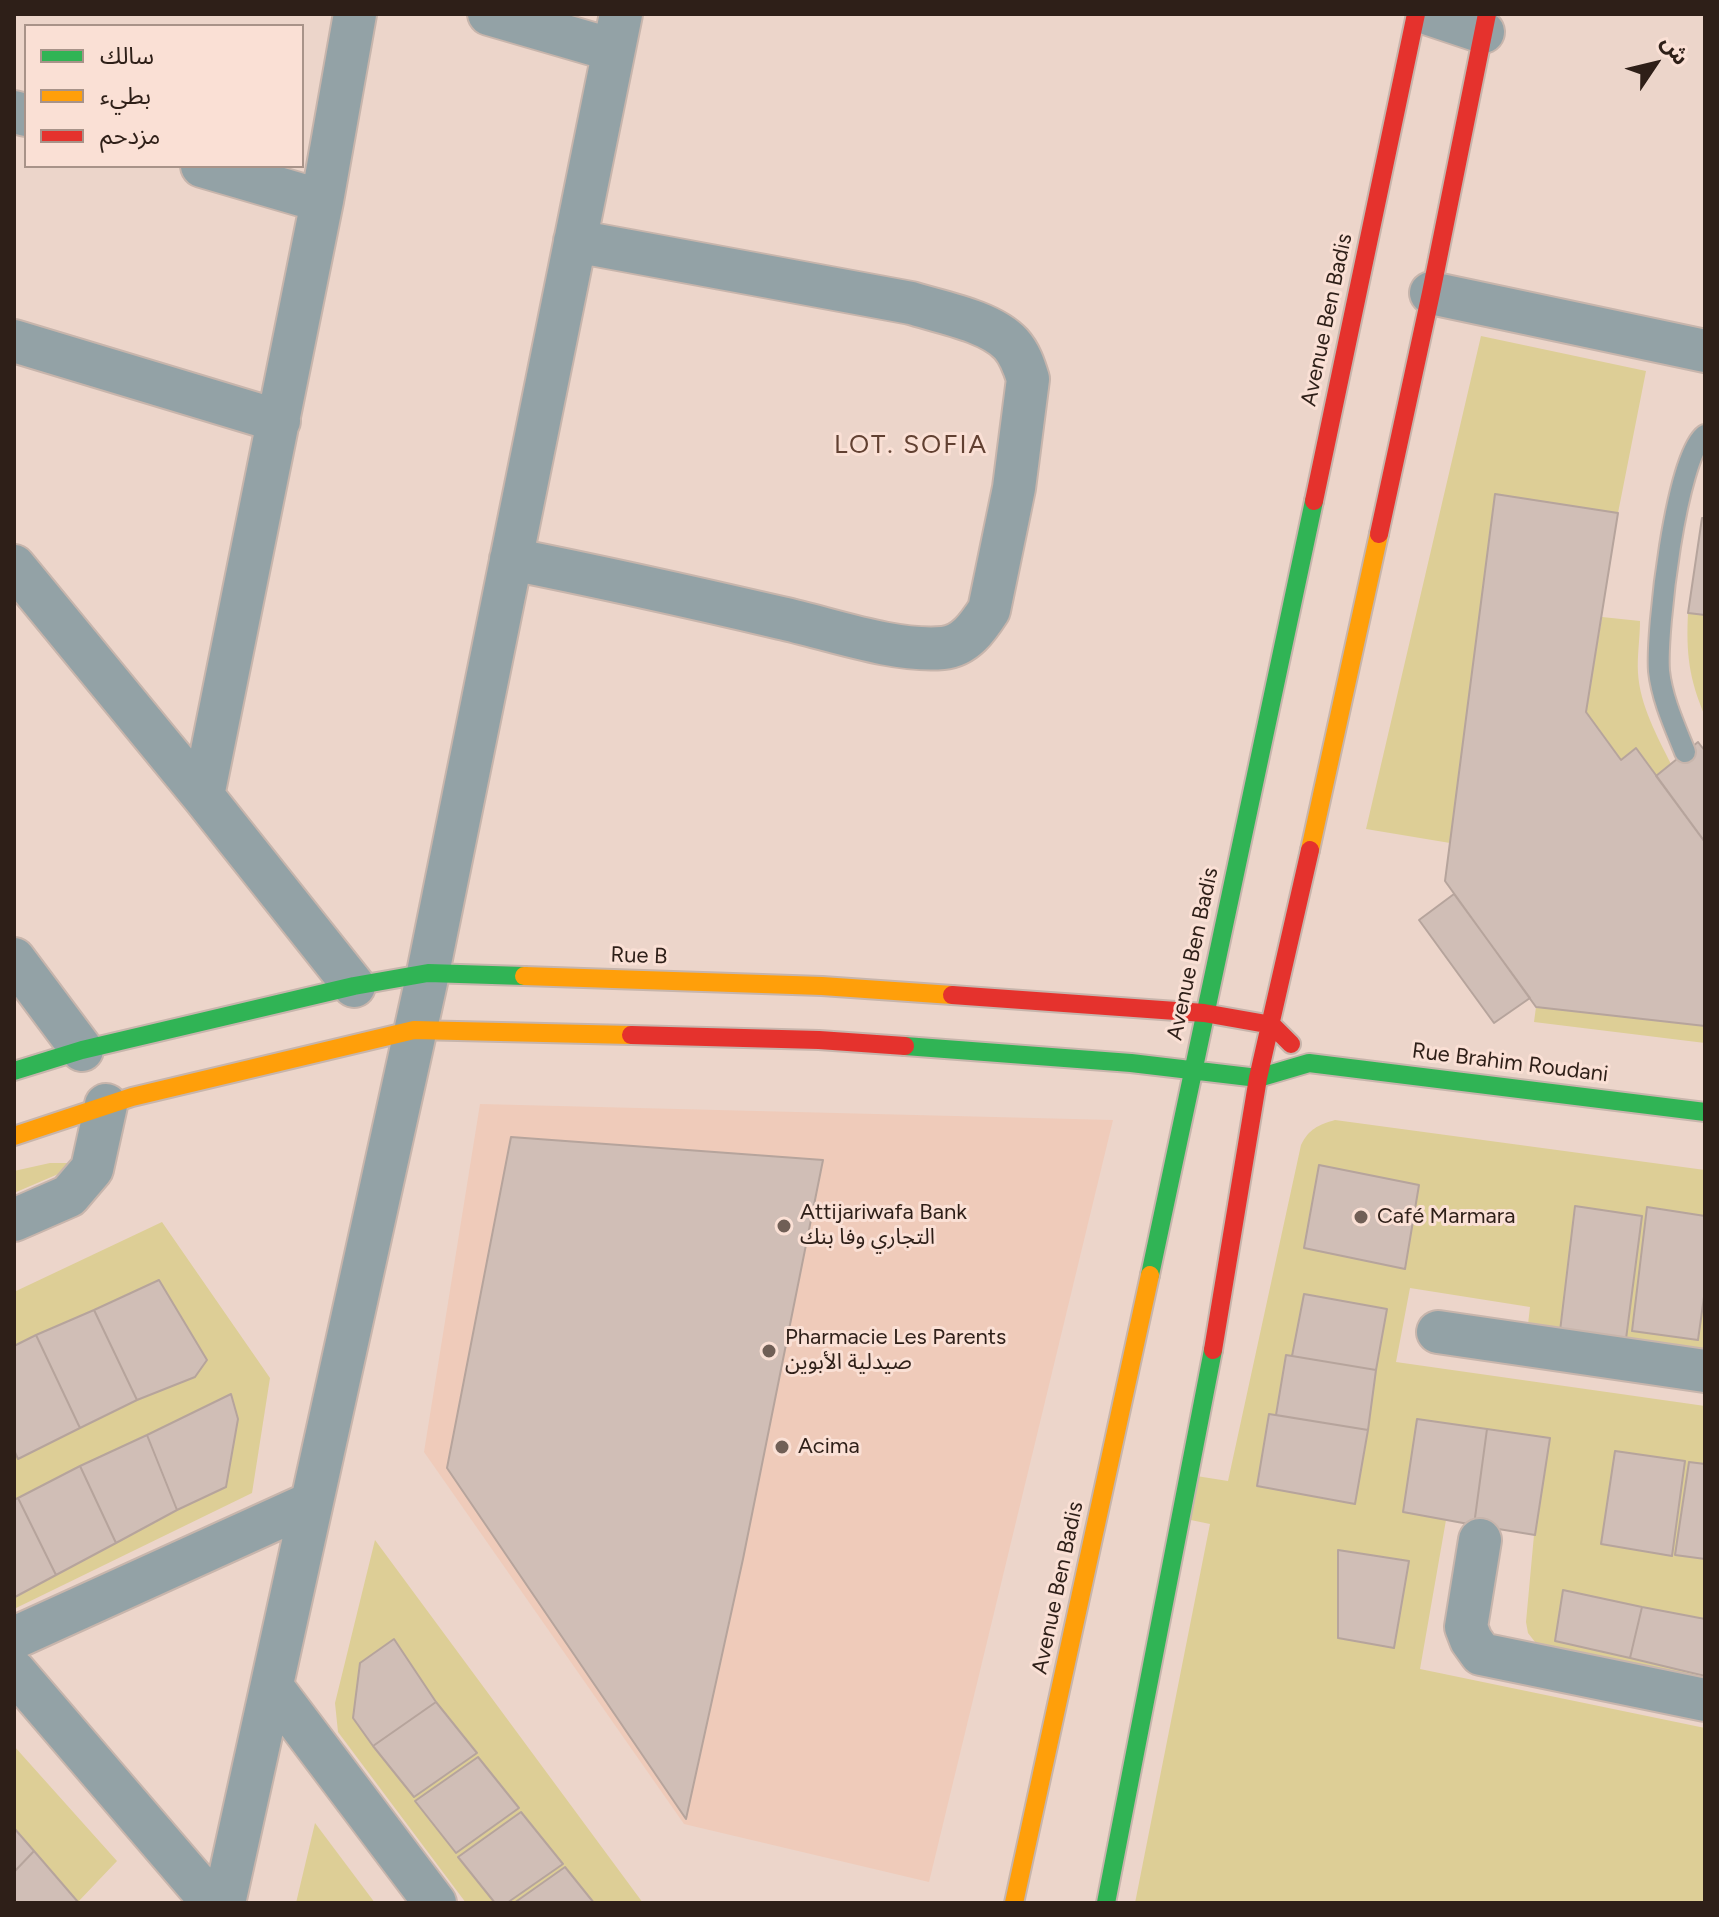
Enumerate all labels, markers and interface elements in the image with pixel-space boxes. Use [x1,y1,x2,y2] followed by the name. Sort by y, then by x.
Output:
[24,24,304,168] legend
[1615,24,1695,104] north arrow
[1655,30,1695,70] text: ش
[100,41,154,70] text: سالك
[100,81,151,110] text: بطيء
[100,121,160,150] text: مزدحم
[1296,231,1358,409] street label: Avenue Ben Badis
[834,429,988,461] district label: LOT. SOFIA
[1162,865,1224,1043] street label: Avenue Ben Badis
[610,942,668,970] street label: Rue B
[1410,1038,1610,1088] street label: Rue Brahim Roudani
[800,1200,967,1252] place label: Attijariwafa Bank التجاري وفا بنك
[1377,1204,1515,1230] place label: Café Marmara
[1352,1208,1370,1226] marker: Café Marmara
[775,1217,793,1235] marker: Attijariwafa Bank التجاري وفا بنك
[785,1325,1006,1376] place label: Pharmacie Les Parents صيدلية الأبوين
[760,1342,778,1360] marker: Pharmacie Les Parents صيدلية الأبوين
[798,1434,860,1460] place label: Acima
[773,1438,791,1456] marker: Acima
[1027,1499,1089,1677] street label: Avenue Ben Badis

